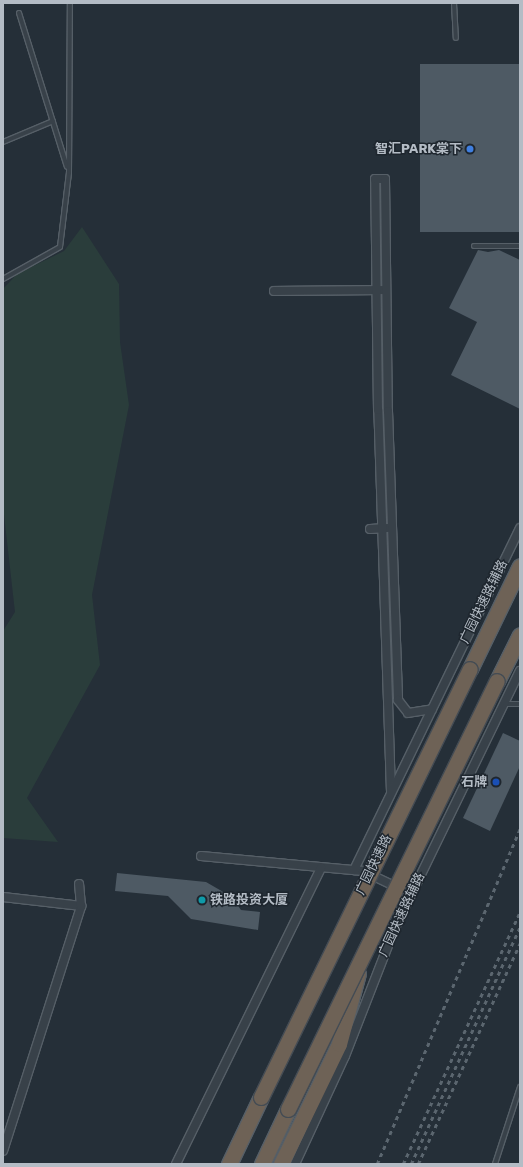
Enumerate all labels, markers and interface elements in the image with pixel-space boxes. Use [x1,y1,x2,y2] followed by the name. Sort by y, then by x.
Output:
[375,141,462,157] place label: 智汇PARK棠下
[465,144,475,154] marker: 智汇PARK棠下
[457,558,511,646] street label: 广园快速路辅路
[461,774,487,790] place label: 石牌
[490,776,502,788] marker: 石牌
[353,832,395,898] street label: 广园快速路
[376,870,428,960] street label: 广园快速路辅路
[210,892,288,908] place label: 铁路投资大厦
[197,895,207,905] marker: 铁路投资大厦

